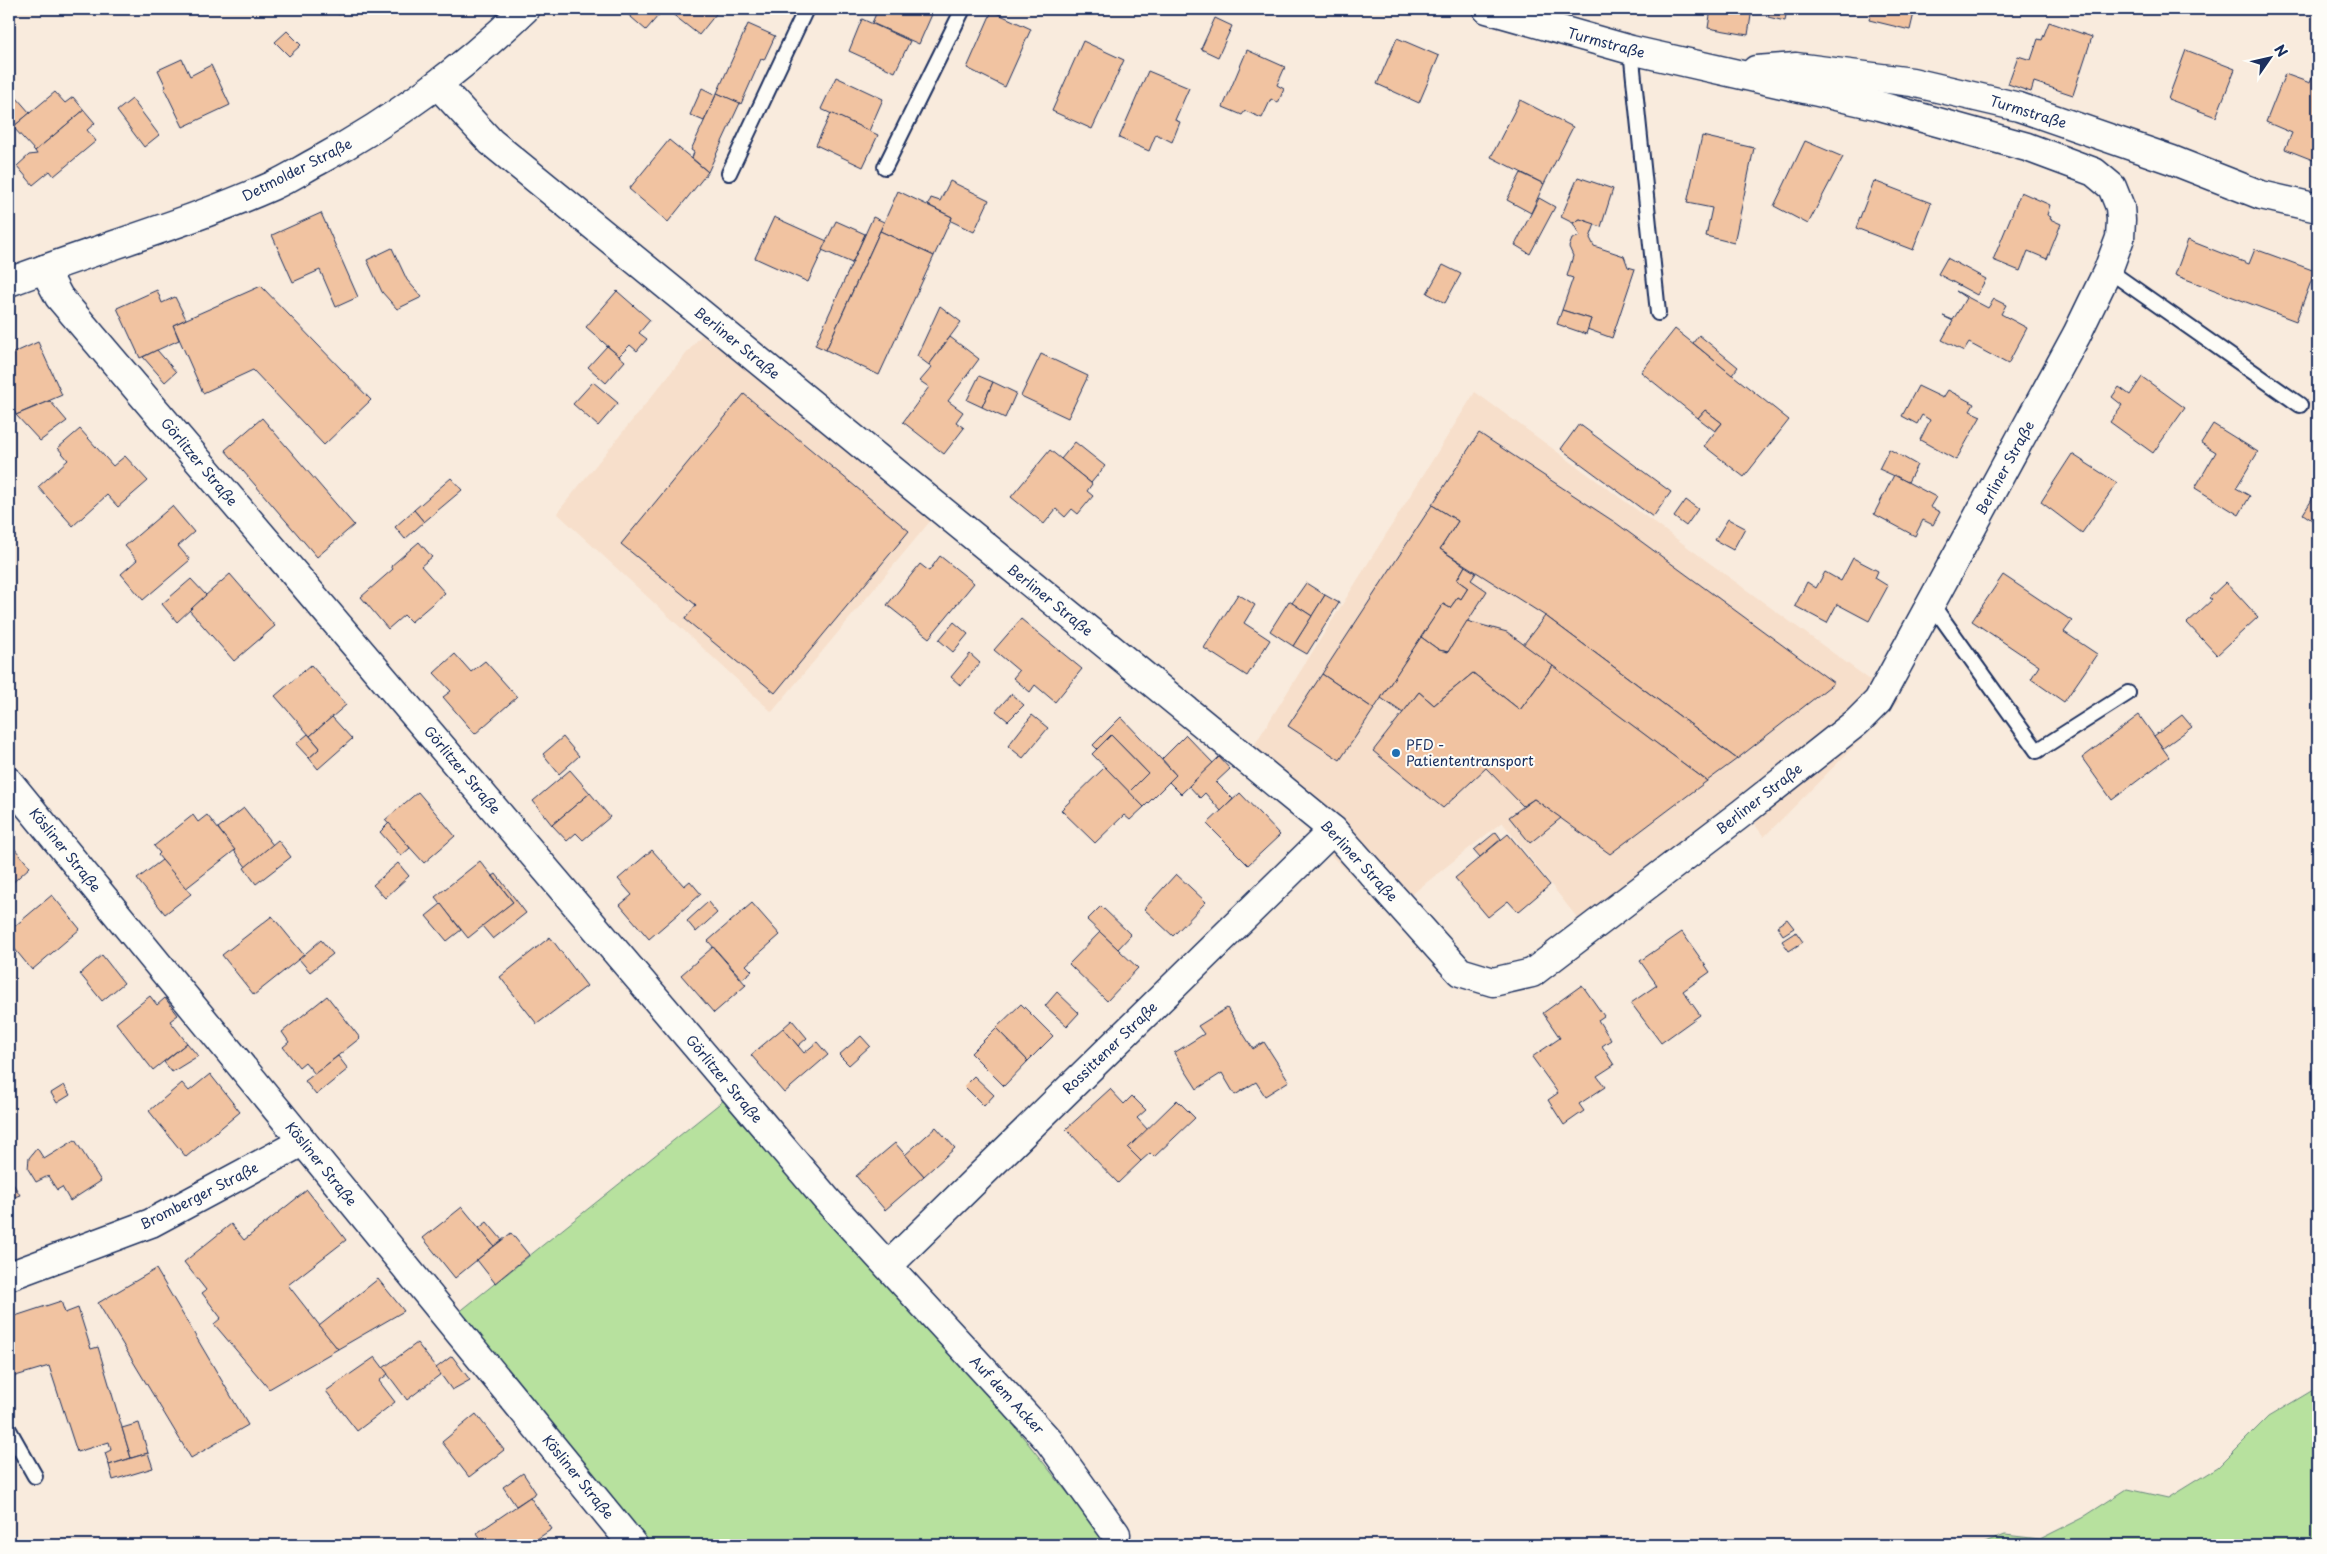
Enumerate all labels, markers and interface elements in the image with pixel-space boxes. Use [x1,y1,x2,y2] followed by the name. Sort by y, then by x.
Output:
[1565,22,1647,63] street label: Turmstraße
[2244,32,2294,82] north arrow
[2269,40,2293,61] text: N
[1987,90,2069,133] street label: Turmstraße
[238,133,355,206] street label: Detmolder Straße
[690,301,785,384] street label: Berliner Straße
[156,413,243,510] street label: Görlitzer Straße
[1970,417,2039,519] street label: Berliner Straße
[1003,558,1098,641] street label: Berliner Straße
[419,721,506,818] street label: Görlitzer Straße
[1406,734,1534,771] place label: PFD - Patiententransport
[1390,747,1402,759] marker: PFD - Patiententransport
[1711,758,1806,839] street label: Berliner Straße
[25,803,106,896] street label: Kösliner Straße
[1316,815,1403,906] street label: Berliner Straße
[1057,997,1162,1099] street label: Rossittener Straße
[681,1030,768,1127] street label: Görlitzer Straße
[281,1117,362,1210] street label: Kösliner Straße
[136,1157,262,1234] street label: Bromberger Straße
[965,1351,1050,1439] street label: Auf dem Acker
[538,1430,619,1523] street label: Kösliner Straße

